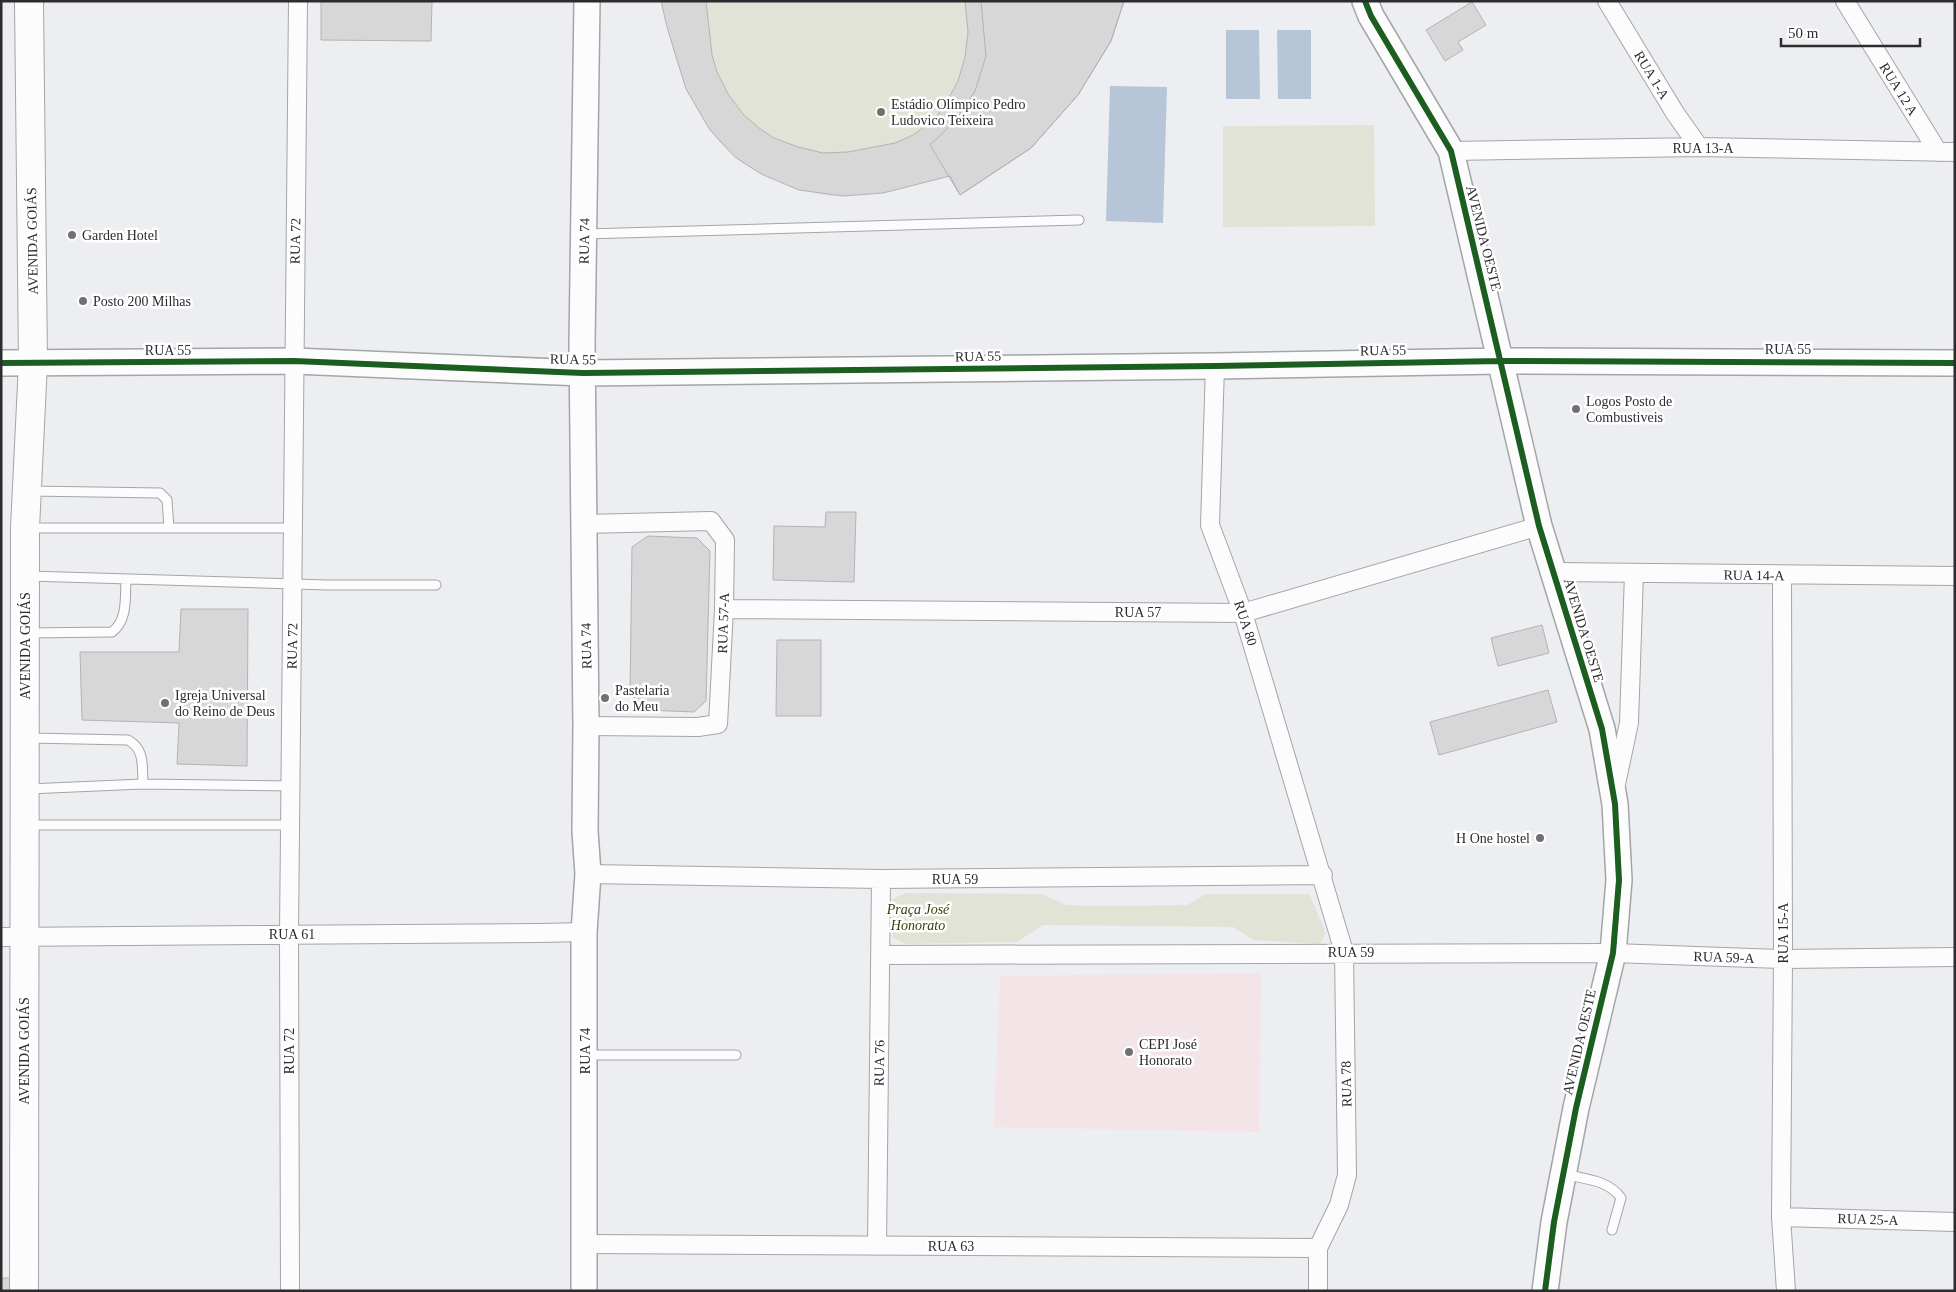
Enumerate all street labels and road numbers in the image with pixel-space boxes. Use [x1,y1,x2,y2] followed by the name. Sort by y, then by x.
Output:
[1631,48,1672,103] street label: RUA 1-A
[1877,60,1921,119] street label: RUA 12 A
[1672,141,1734,156] street label: RUA 13-A
[1463,184,1504,292] street label: AVENIDA OESTE
[23,187,41,295] street label: AVENIDA GOIÁS
[288,218,303,264] street label: RUA 72
[577,218,592,264] street label: RUA 74
[1765,342,1811,357] street label: RUA 55
[145,343,191,358] street label: RUA 55
[1360,343,1406,358] street label: RUA 55
[955,349,1001,364] street label: RUA 55
[550,352,596,367] street label: RUA 55
[1723,567,1786,584] street label: RUA 14-A
[1561,576,1607,684] street label: AVENIDA OESTE
[715,591,732,654] street label: RUA 57-A
[17,592,33,700] street label: AVENIDA GOIÁS
[1231,599,1260,647] street label: RUA 80
[1115,605,1161,620] street label: RUA 57
[285,623,300,669] street label: RUA 72
[579,623,594,669] street label: RUA 74
[932,872,978,887] street label: RUA 59
[1776,902,1791,964] street label: RUA 15-A
[269,927,315,942] street label: RUA 61
[1328,945,1374,960] street label: RUA 59
[1693,949,1756,966] street label: RUA 59-A
[1560,988,1599,1097] street label: AVENIDA OESTE
[16,997,32,1105] street label: AVENIDA GOIÁS
[282,1028,297,1074] street label: RUA 72
[578,1028,593,1074] street label: RUA 74
[872,1040,887,1086] street label: RUA 76
[1339,1061,1354,1107] street label: RUA 78
[1837,1211,1900,1228] street label: RUA 25-A
[928,1239,974,1254] street label: RUA 63

